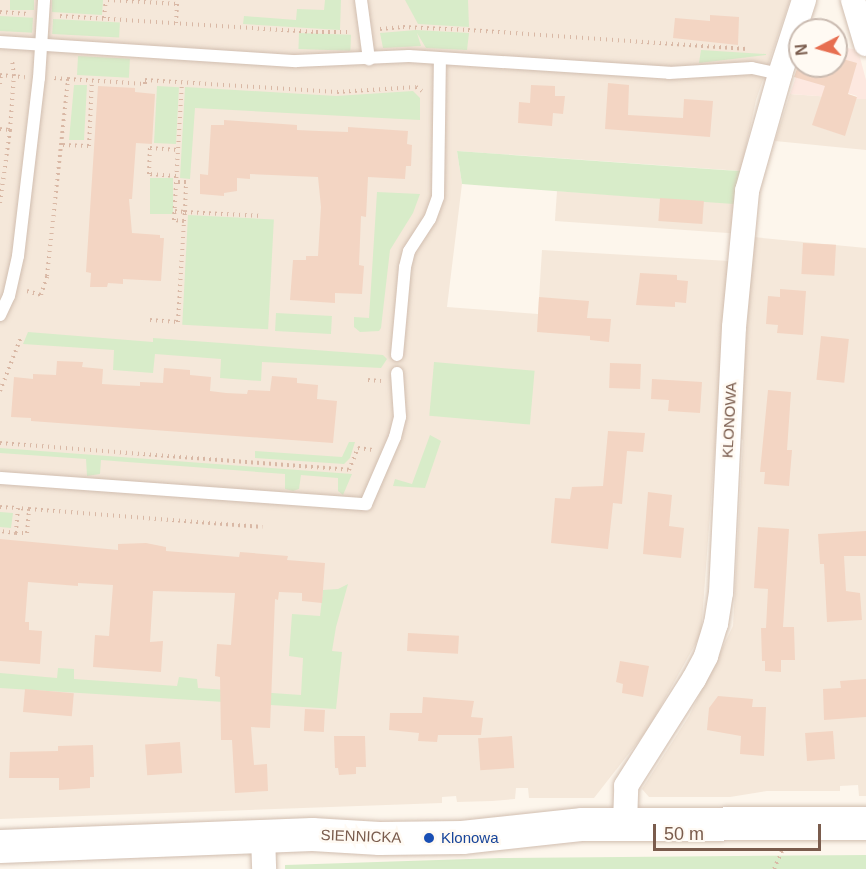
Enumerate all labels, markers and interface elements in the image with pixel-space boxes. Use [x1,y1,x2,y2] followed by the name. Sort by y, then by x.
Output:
[788,18,848,78] north arrow
[793,43,811,56] text: N
[718,382,740,458] street label: KLONOWA
[656,812,824,850] scale bar
[664,824,704,844] text: 50 m
[320,826,402,846] street label: SIENNICKA
[441,829,499,847] place label: Klonowa
[422,831,436,845] marker: Klonowa

